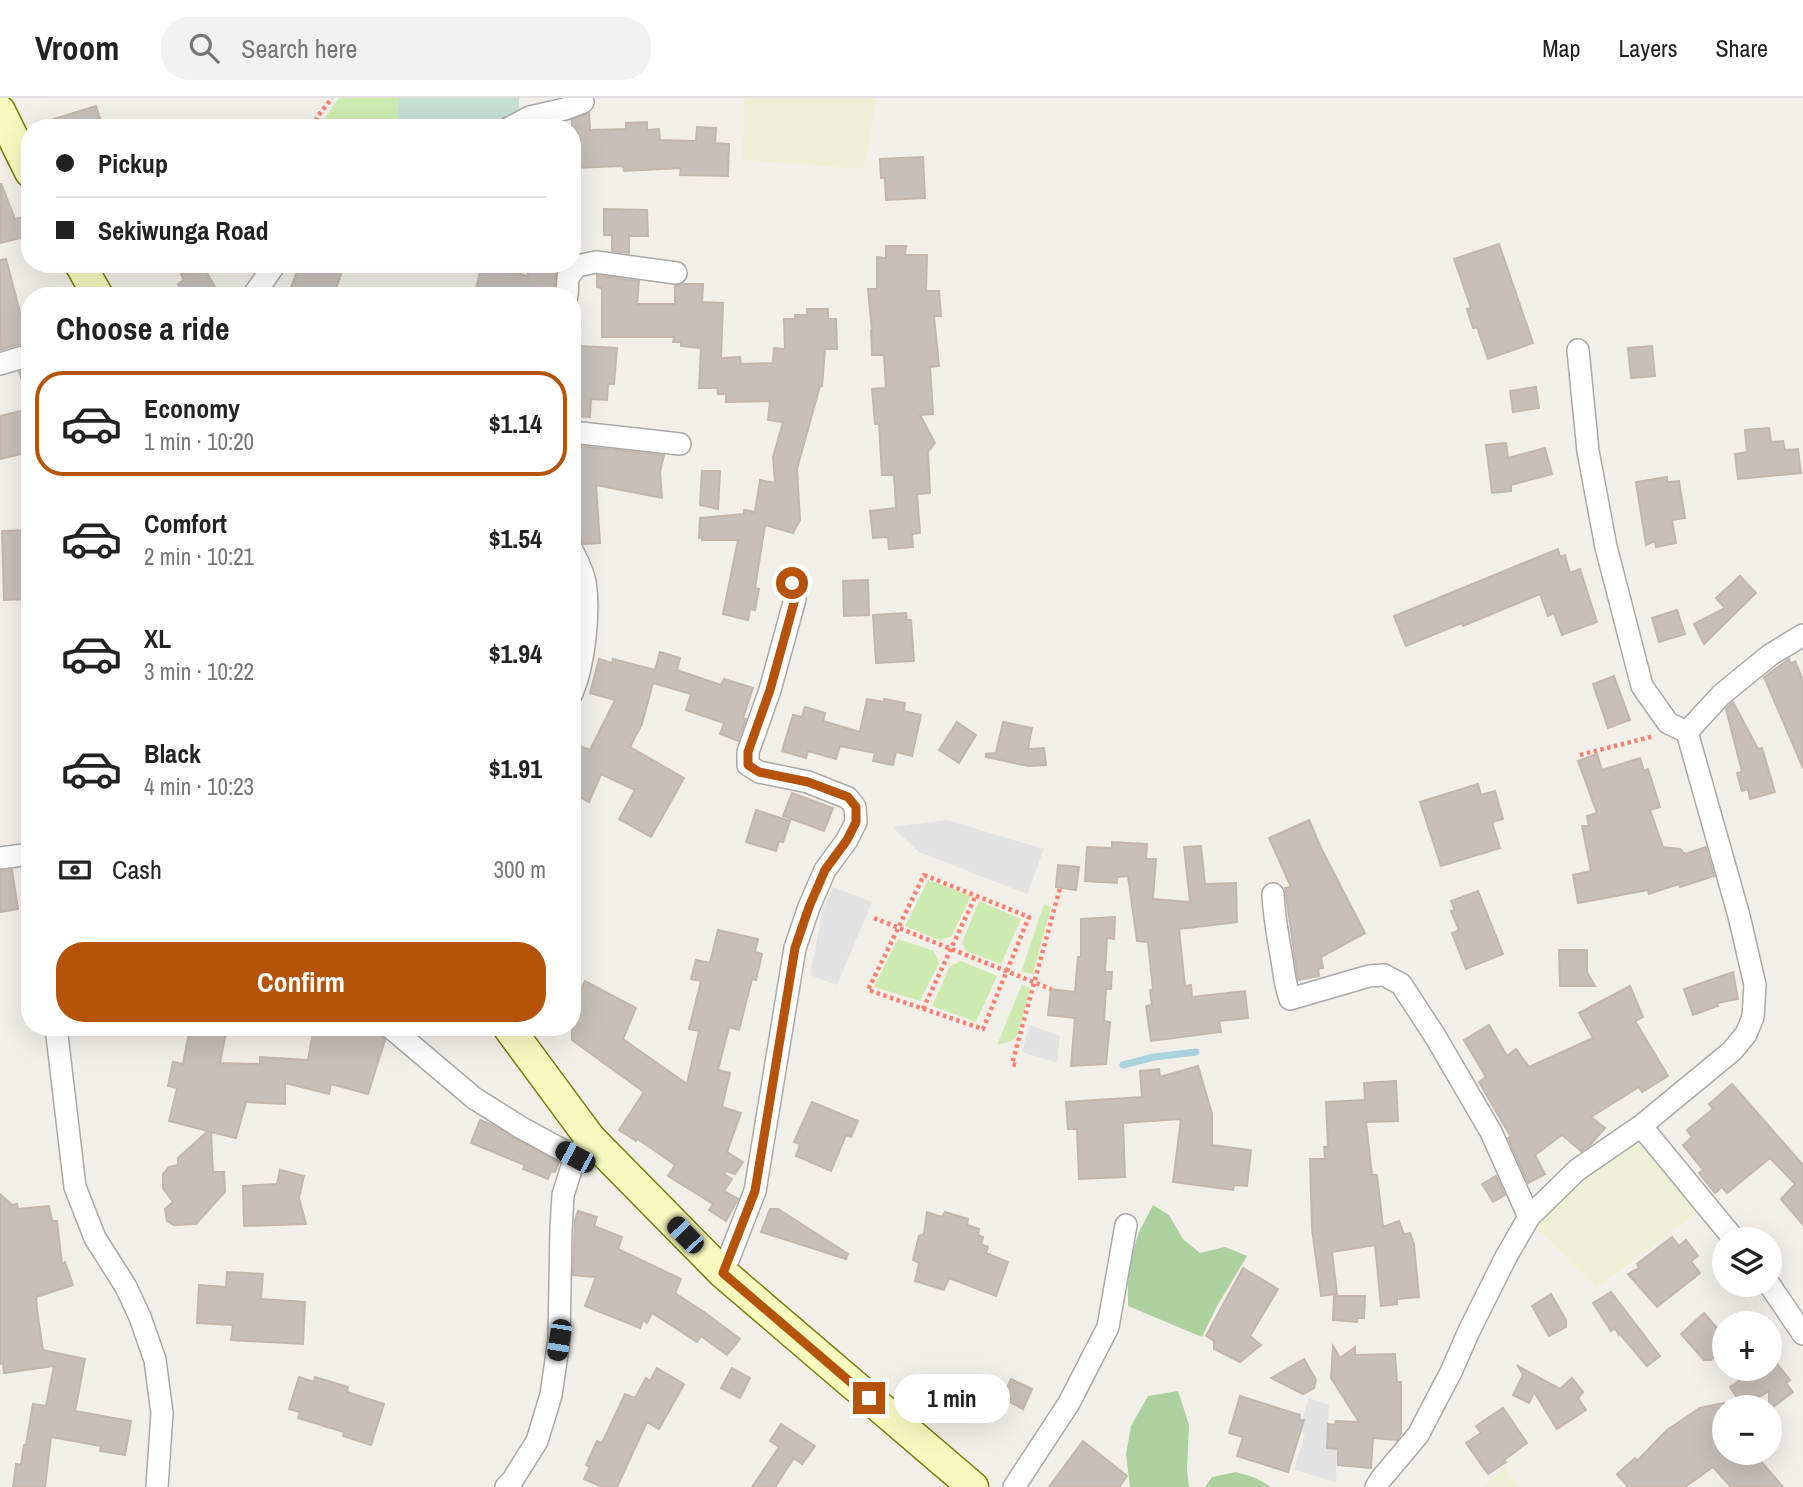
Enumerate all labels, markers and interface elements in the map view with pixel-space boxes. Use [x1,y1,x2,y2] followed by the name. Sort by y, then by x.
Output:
[161,17,651,80] search box
[35,26,119,70] text: Vroom
[185,29,223,67] icon: search
[241,31,357,66] text: Search here
[1542,32,1580,64] text: Map
[1618,32,1677,64] text: Layers
[1715,32,1768,64] text: Share
[98,146,168,181] text: Pickup
[98,213,269,248] text: Sekiwunga Road
[56,307,230,350] text: Choose a ride
[144,391,240,426] text: Economy
[60,392,123,455] icon: car
[489,406,542,441] text: $1.14
[144,426,254,457] text: 1 min · 10:20
[144,506,227,541] text: Comfort
[60,507,123,570] icon: car
[489,521,542,556] text: $1.54
[144,541,254,572] text: 2 min · 10:21
[776,567,808,599] route start
[144,621,171,656] text: XL
[60,622,123,685] icon: car
[489,636,542,671] text: $1.94
[144,656,254,687] text: 3 min · 10:22
[144,736,201,771] text: Black
[60,737,123,800] icon: car
[489,751,542,786] text: $1.91
[144,771,254,802] text: 4 min · 10:23
[56,851,94,889] icon: cash
[112,852,162,887] text: Cash
[494,854,546,885] text: 300 m
[56,942,546,1022] button: Confirm
[552,1138,599,1176] car
[663,1213,708,1257] car
[1712,1227,1782,1465] map controls
[1712,1227,1782,1297] button: layers
[1712,1311,1782,1381] button: +
[546,1318,573,1362] car
[894,1374,1009,1422] callout: 1 min
[853,1382,885,1414] route end
[927,1383,977,1414] text: 1 min
[1712,1395,1782,1465] button: −

